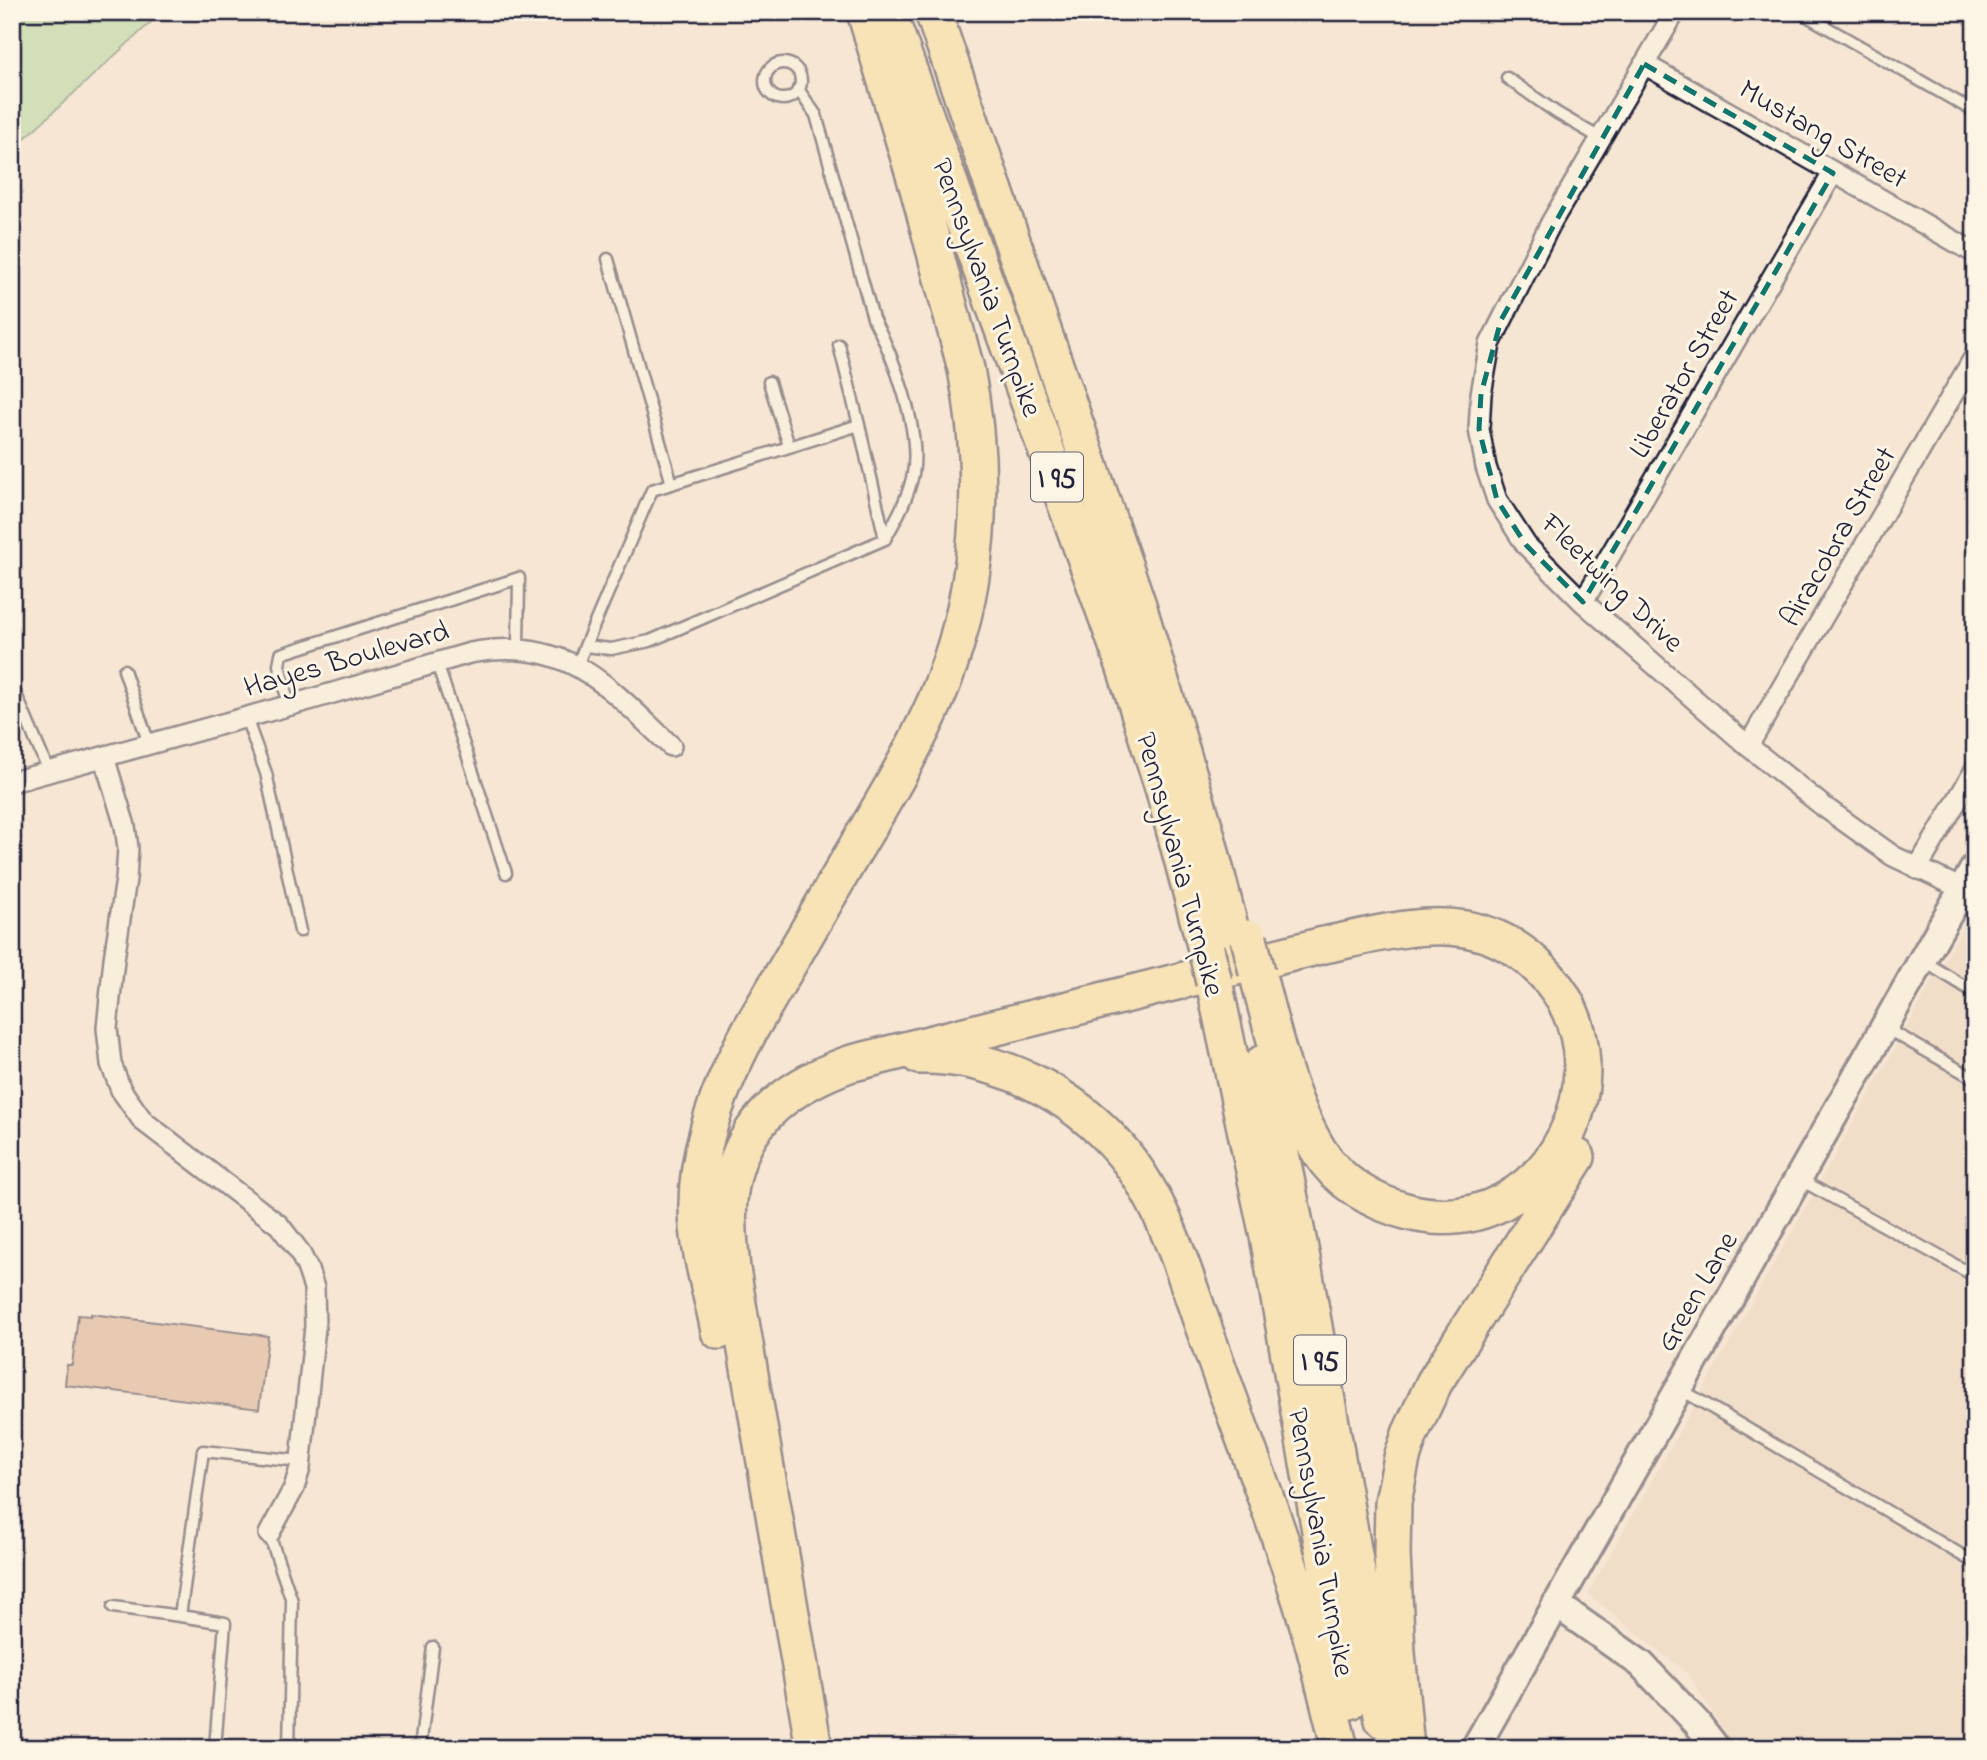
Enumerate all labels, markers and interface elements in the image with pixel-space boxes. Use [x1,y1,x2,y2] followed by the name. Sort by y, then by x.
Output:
[1730,69,1915,202] street label: Mustang Street
[918,153,1053,424] street label: Pennsylvania Turnpike
[1619,281,1752,468] street label: Liberator Street
[1770,439,1909,636] street label: Airacobra Street
[1031,452,1083,502] road number: I 95
[1528,503,1693,665] street label: Fleetwing Drive
[239,611,455,711] street label: Hayes Boulevard
[1122,728,1235,1002] street label: Pennsylvania Turnpike
[1646,1224,1751,1361] street label: Green Lane
[1294,1336,1346,1384] road number: I 95
[1274,1405,1364,1681] street label: Pennsylvania Turnpike

